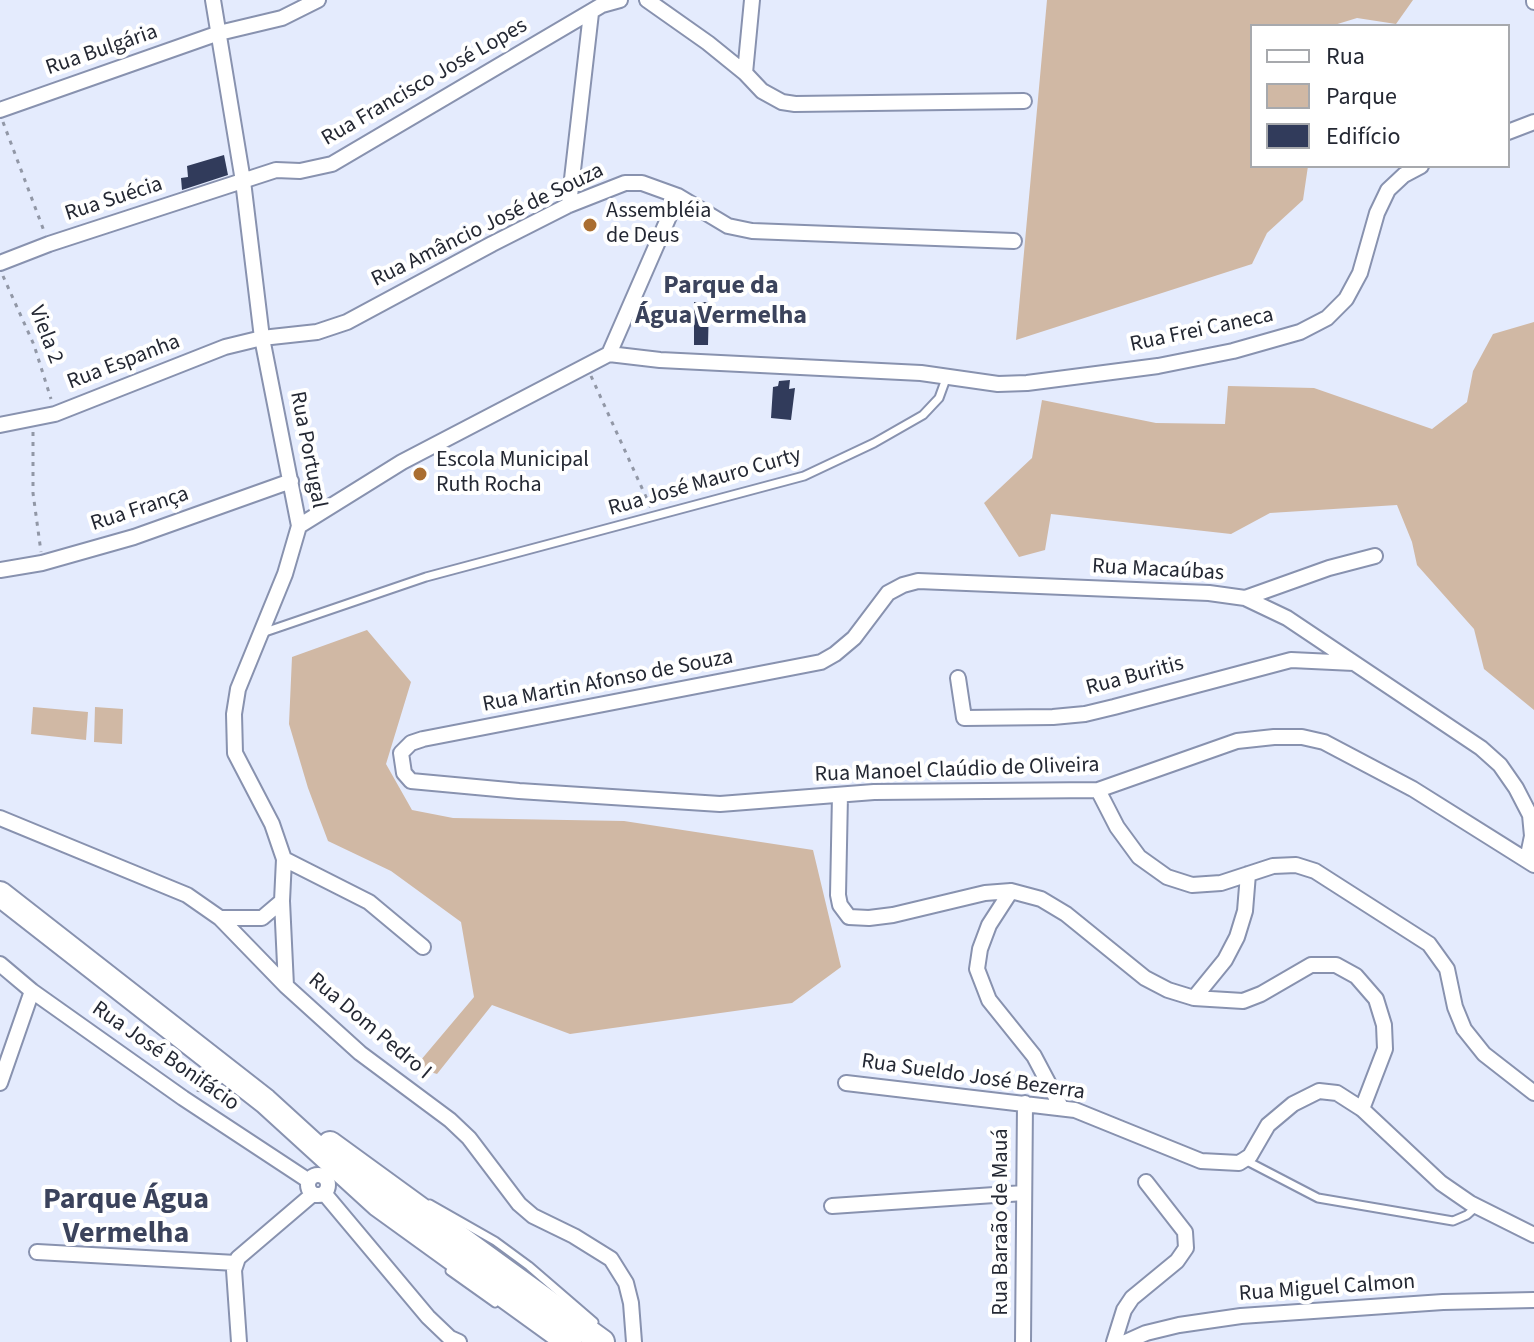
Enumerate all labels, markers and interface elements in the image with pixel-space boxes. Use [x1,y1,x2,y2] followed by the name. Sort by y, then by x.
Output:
[318,13,532,153] street label: Rua Francisco José Lopes
[43,20,161,82] street label: Rua Bulgária
[1250,24,1510,168] legend
[1326,39,1365,74] text: Rua
[1326,79,1397,114] text: Parque
[1326,119,1400,154] text: Edifício
[368,158,608,294] street label: Rua Amâncio José de Souza
[62,172,166,228] street label: Rua Suécia
[606,199,711,250] place label: Assembléia de Deus
[581,216,599,234] marker: Assembléia de Deus
[635,271,807,332] district label: Parque da Água Vermelha
[22,302,68,368] street label: Viela 2
[1128,303,1276,359] street label: Rua Frei Caneca
[64,329,184,397] street label: Rua Espanha
[283,389,331,511] street label: Rua Portugal
[606,443,804,523] street label: Rua José Mauro Curty
[436,448,589,500] place label: Escola Municipal Ruth Rocha
[411,465,429,483] marker: Escola Municipal Ruth Rocha
[88,482,192,538] street label: Rua França
[1091,554,1225,588] street label: Rua Macaúbas
[481,645,735,719] street label: Rua Martin Afonso de Souza
[1083,651,1187,703] street label: Rua Buritis
[814,753,1100,789] street label: Rua Manoel Claúdio de Oliveira
[302,968,436,1086] street label: Rua Dom Pedro I
[86,996,244,1118] street label: Rua José Bonifácio
[860,1049,1086,1107] street label: Rua Sueldo José Bezerra
[989,1128,1015,1316] street label: Rua Baraão de Mauá
[43,1183,209,1254] district label: Parque Água Vermelha
[1238,1270,1416,1308] street label: Rua Miguel Calmon

